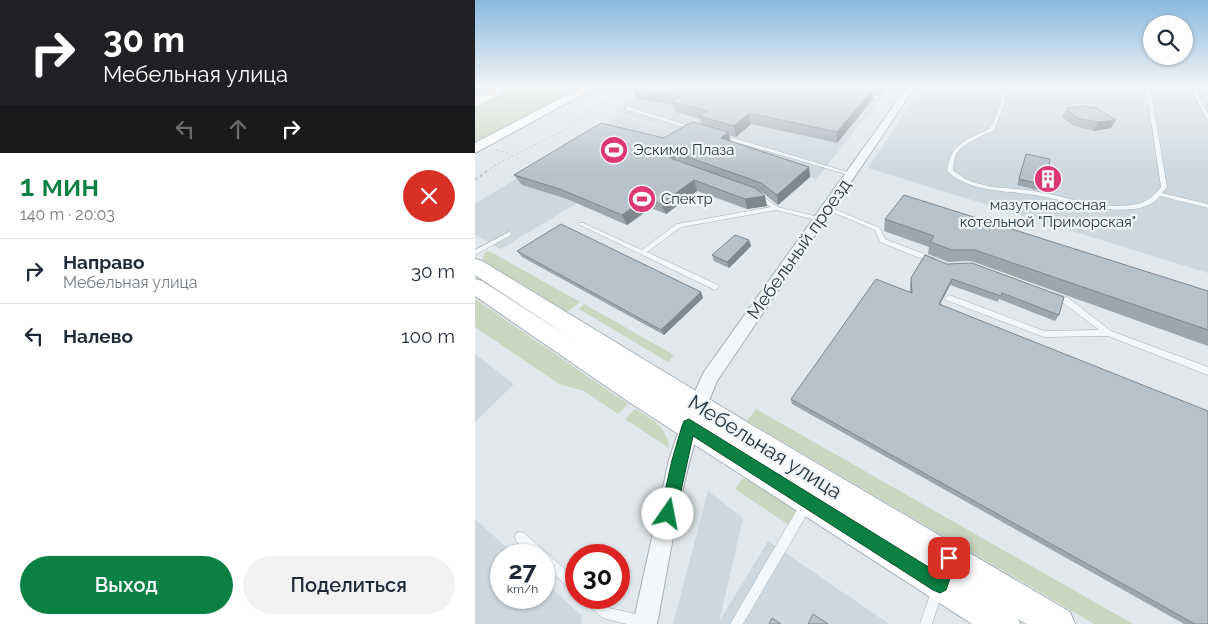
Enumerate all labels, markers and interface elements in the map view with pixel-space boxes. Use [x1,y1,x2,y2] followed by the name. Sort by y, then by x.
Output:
[1143,15,1193,65] map controls
[1143,15,1193,65] button: search
[103,19,185,60] text: 30 m
[20,20,85,85] icon: right
[103,61,288,87] text: Мебельная улица
[171,115,199,143] icon: left
[224,115,252,143] icon: ahead
[277,115,305,143] icon: right
[599,135,629,165] sports icon: Эскимо Плаза
[633,141,734,159] place label: Эскимо Плаза
[1033,164,1063,194] building icon: мазутонасосная котельной "Приморская"
[20,168,99,203] text: 1 мин
[403,170,455,222] button: close
[742,175,855,323] street label: Мебельный проезд
[627,184,657,214] sports icon: Спектр
[661,190,713,208] place label: Спектр
[960,196,1136,231] place label: мазутонасосная котельной "Приморская"
[20,205,115,224] text: 140 m · 20:03
[63,251,144,273] text: Направо
[20,257,48,285] icon: right
[411,260,455,282] text: 30 m
[63,273,198,292] text: Мебельная улица
[20,322,48,350] icon: left
[63,325,133,347] text: Налево
[401,325,455,347] text: 100 m
[684,389,847,504] street label: Мебельная улица
[641,487,693,539] position arrow
[928,537,970,579] pin
[565,544,630,609] speed limit sign: 30
[935,544,963,572] icon: arrive
[508,555,537,585] text: 27
[20,556,233,614] button: Выход
[243,556,455,614] button: Поделиться
[507,582,538,596] text: km/h

